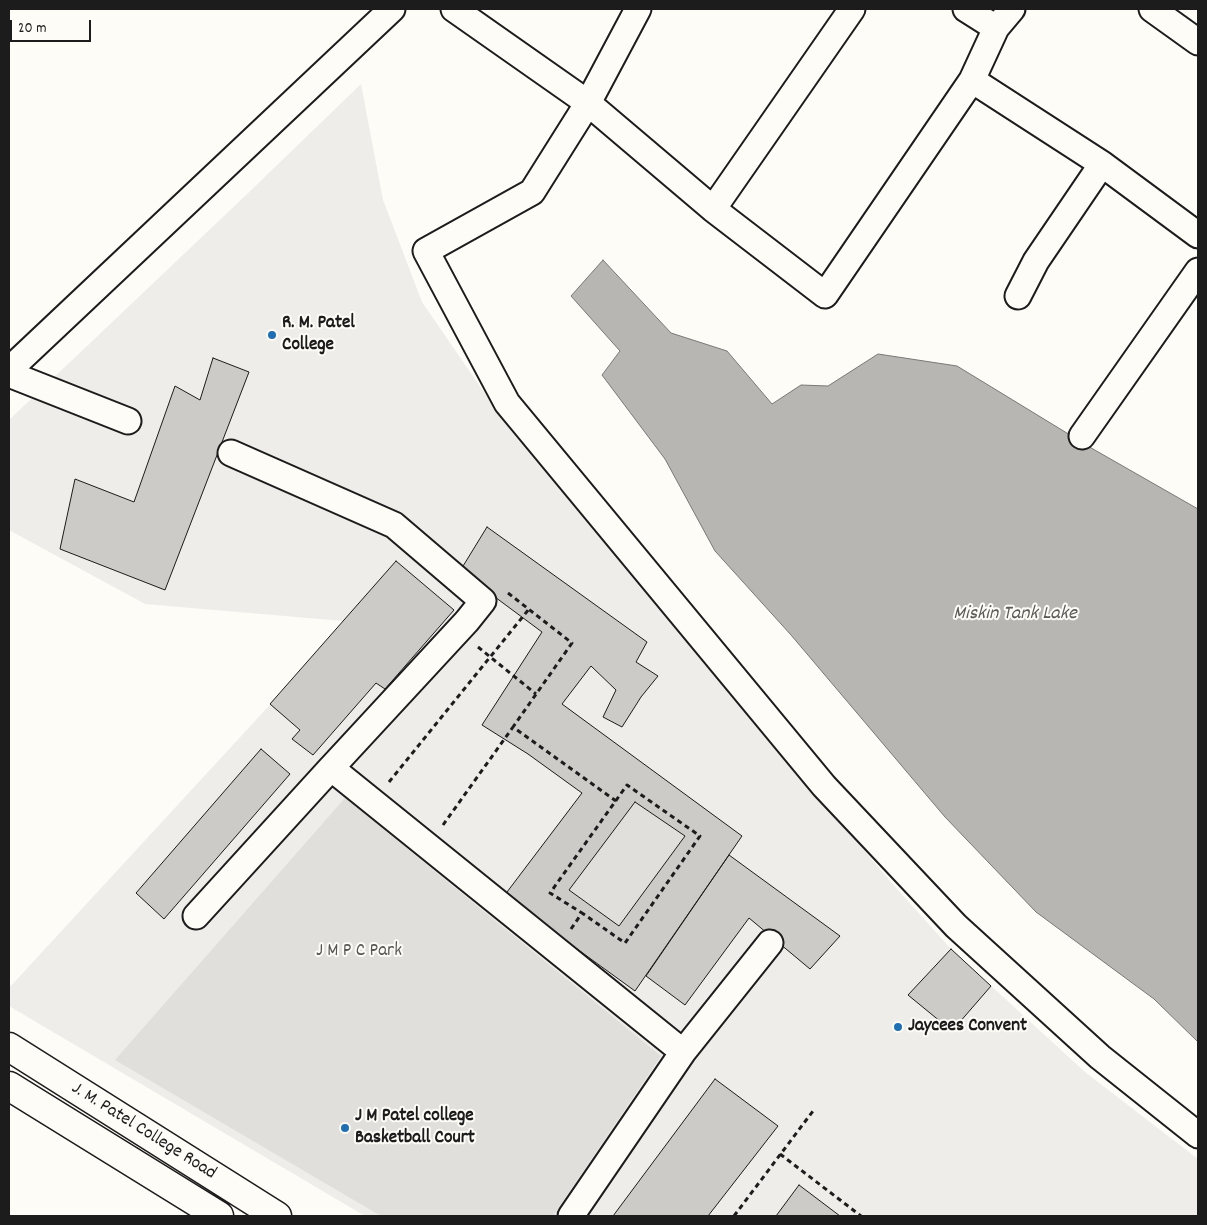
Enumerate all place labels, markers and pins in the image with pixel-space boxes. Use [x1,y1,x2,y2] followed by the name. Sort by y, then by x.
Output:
[282,313,355,357] place label: R. M. Patel College
[266,329,278,341] marker: R. M. Patel College
[908,1016,1027,1038] place label: Jaycees Convent
[892,1021,904,1033] marker: Jaycees Convent
[355,1106,475,1150] place label: J M Patel college Basketball Court
[339,1122,351,1134] marker: J M Patel college Basketball Court

